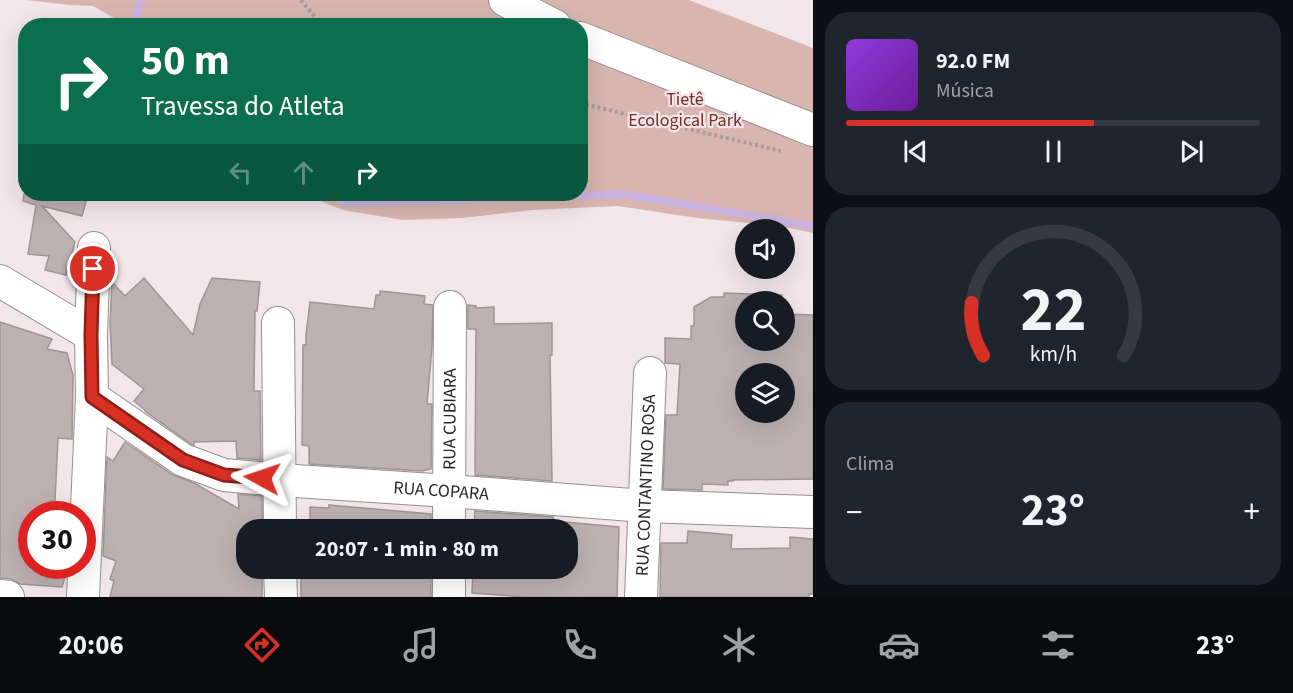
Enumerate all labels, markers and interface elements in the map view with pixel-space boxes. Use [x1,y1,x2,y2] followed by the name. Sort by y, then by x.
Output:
[141,31,230,91] text: 50 m
[42,42,120,120] icon: right
[936,45,1010,77] text: 92.0 FM
[936,77,994,105] text: Música
[141,87,345,126] text: Travessa do Atleta
[628,87,742,133] park label: Tietê Ecological Park
[899,135,932,168] icon: previous
[1037,135,1070,168] icon: pause
[1175,135,1208,168] icon: next
[224,156,257,189] icon: left
[287,156,320,189] icon: ahead
[350,156,383,189] icon: right
[735,219,795,423] map controls
[735,219,795,279] button: sound
[67,243,118,294] pin
[76,252,109,285] icon: arrive
[1020,266,1086,355] text: 22
[735,291,795,351] button: search
[1029,339,1077,370] text: km/h
[735,363,795,423] button: layers
[437,368,462,470] street label: RUA CUBIARA
[629,393,662,576] street label: RUA CONTANTINO ROSA
[230,446,294,510] position arrow
[846,450,894,478] text: Clima
[392,475,490,507] street label: RUA COPARA
[1021,479,1085,543] text: 23°
[846,489,862,536] text: −
[1244,489,1260,536] text: +
[18,501,96,579] speed limit sign: 30
[315,533,499,565] text: 20:07 · 1 min · 80 m
[241,624,283,666] icon: directions
[400,624,442,666] icon: music
[559,624,601,666] icon: phone
[718,624,760,666] icon: climate
[878,624,920,666] icon: car
[1037,624,1079,666] icon: filters
[59,626,124,665] text: 20:06
[1196,626,1234,665] text: 23°

